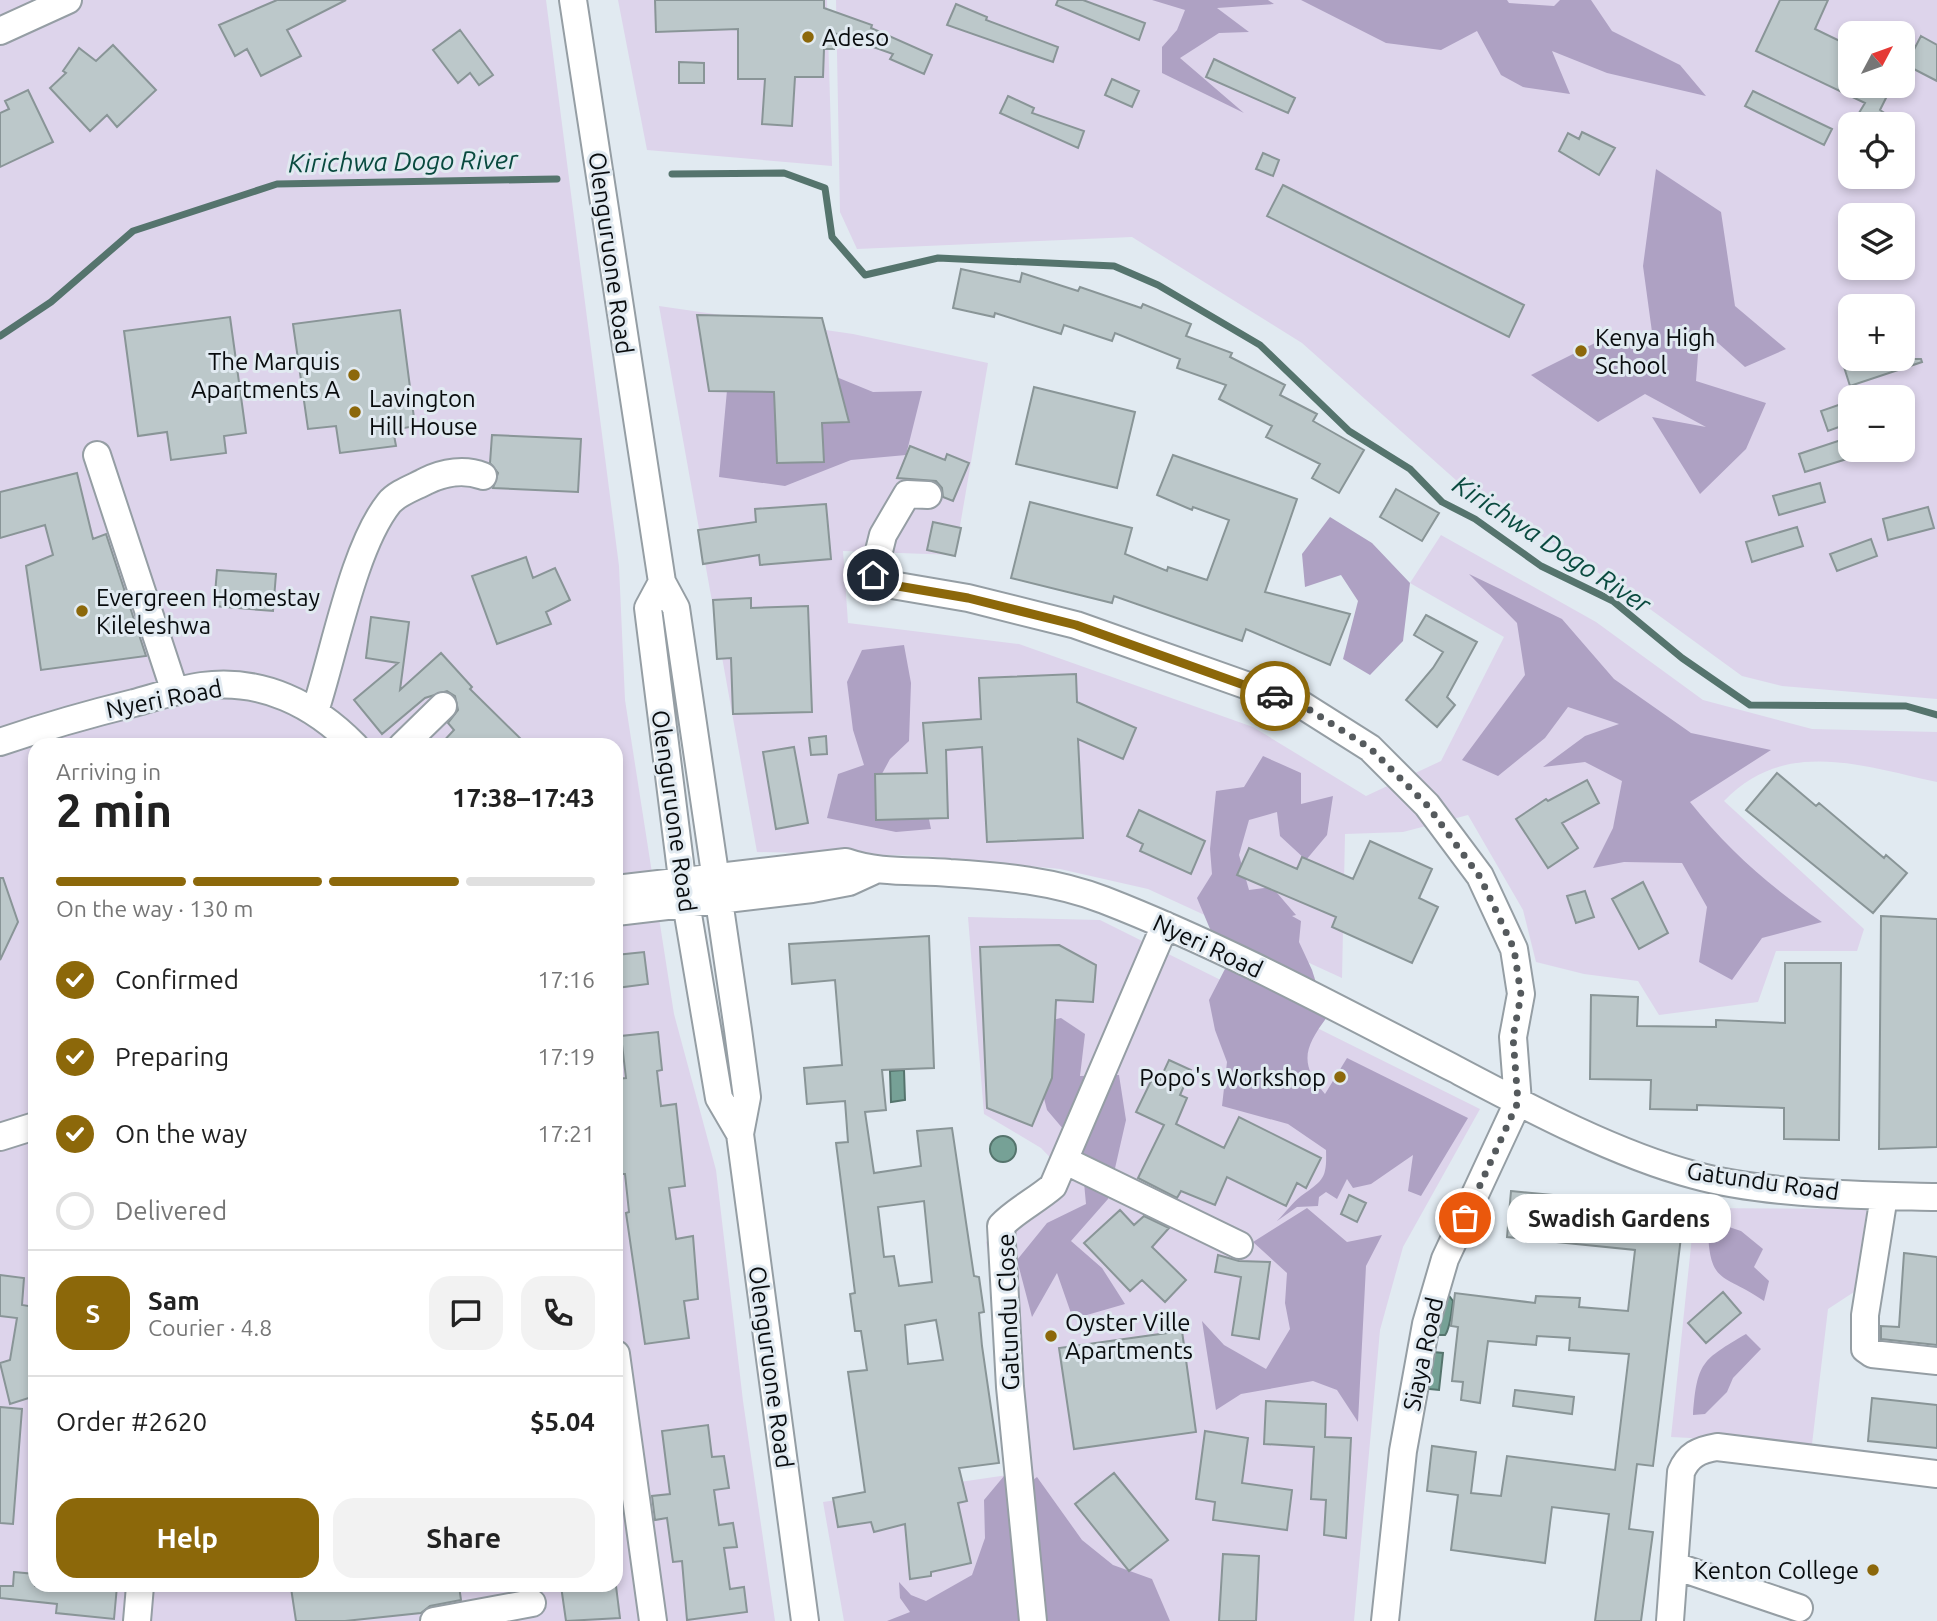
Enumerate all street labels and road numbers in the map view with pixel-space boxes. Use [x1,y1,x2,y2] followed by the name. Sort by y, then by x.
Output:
[583,150,639,356] street label: Olenguruone Road
[104,675,224,723] street label: Nyeri Road
[646,708,702,914] street label: Olenguruone Road
[1149,909,1267,983] street label: Nyeri Road
[1685,1157,1841,1205] street label: Gatundu Road
[992,1233,1024,1391] street label: Gatundu Close
[743,1264,799,1470] street label: Olenguruone Road
[1398,1295,1448,1413] street label: Siaya Road

